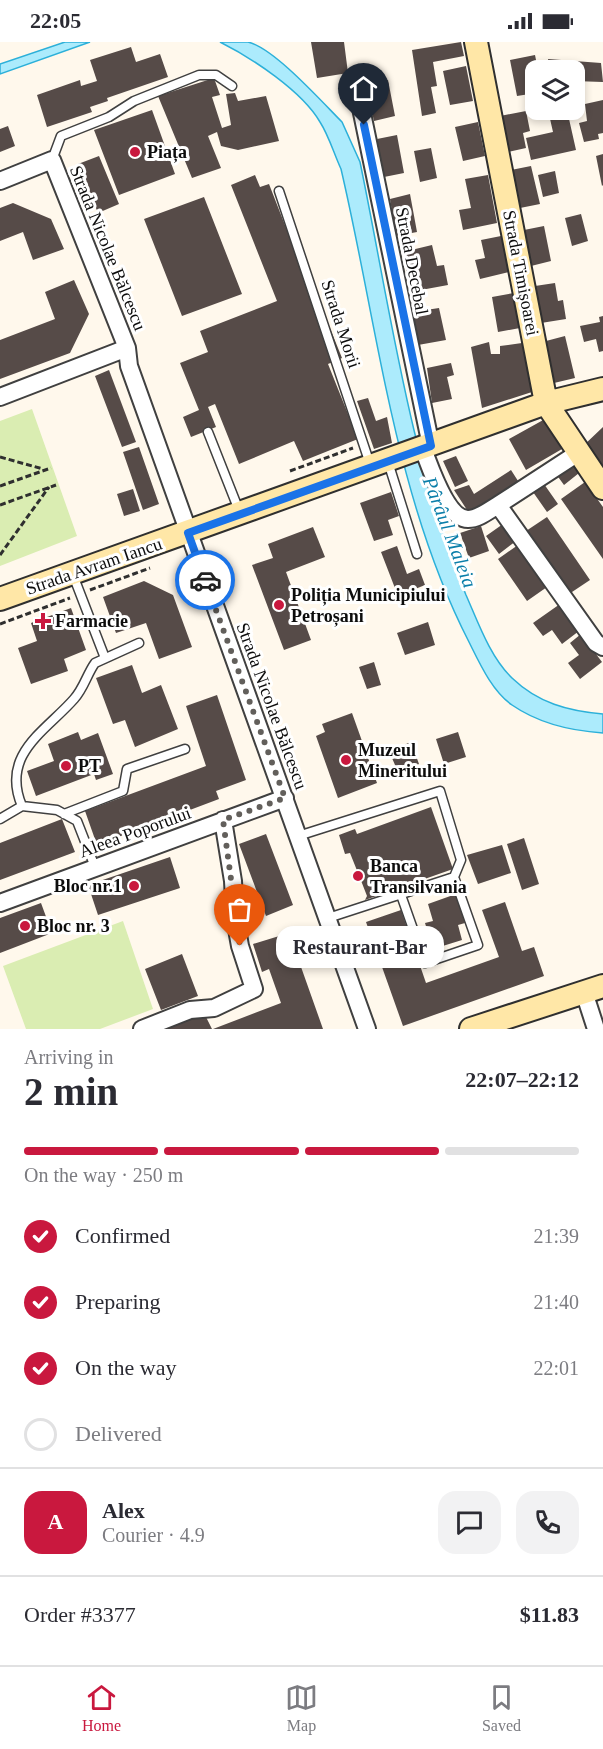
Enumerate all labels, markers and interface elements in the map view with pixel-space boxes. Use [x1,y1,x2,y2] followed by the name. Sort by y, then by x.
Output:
[30,8,81,33] text: 22:05
[525,60,585,120] map controls
[525,60,585,120] button: layers
[338,63,389,125] pin
[347,72,380,105] icon: home
[147,142,187,163] place label: Piața
[128,145,142,159] marker: Piața
[66,163,150,333] street label: Strada Nicolae Bălcescu
[392,205,432,317] street label: Strada Decebal
[499,209,543,337] street label: Strada Timișoarei
[317,277,365,371] street label: Strada Morii
[418,472,481,591] water label: Pârâul Maleia
[23,533,165,599] street label: Strada Avram Iancu
[175,550,235,610] courier
[189,564,222,597] icon: car
[291,585,446,627] place label: Poliția Municipiului Petroșani
[272,598,286,612] marker: Poliția Municipiului Petroșani
[55,611,128,631] place label: Farmacie
[36,614,50,628] marker: Farmacie
[233,620,311,792] street label: Strada Nicolae Bălcescu
[358,740,447,781] place label: Muzeul Mineritului
[339,753,353,767] marker: Muzeul Mineritului
[78,756,101,776] place label: PT
[59,759,73,773] marker: PT
[76,803,194,861] street label: Aleea Poporului
[370,856,467,897] place label: Banca Transilvania
[351,869,365,883] marker: Banca Transilvania
[54,876,122,896] place label: Bloc nr.1
[127,879,141,893] marker: Bloc nr.1
[214,884,265,946] pin
[223,893,256,926] icon: bag
[37,916,110,936] place label: Bloc nr. 3
[18,919,32,933] marker: Bloc nr. 3
[276,925,444,967] callout: Restaurant-Bar
[293,936,427,958] text: Restaurant-Bar
[24,1046,113,1068] text: Arriving in
[465,1067,579,1092] text: 22:07–22:12
[24,1070,118,1113] text: 2 min
[24,1164,183,1186] text: On the way · 250 m
[24,1220,57,1253] icon: check
[75,1223,170,1248] text: Confirmed
[533,1225,579,1247] text: 21:39
[24,1286,57,1319] icon: check
[75,1289,161,1314] text: Preparing
[533,1291,579,1313] text: 21:40
[24,1352,57,1385] icon: check
[75,1355,176,1380] text: On the way
[533,1357,579,1379] text: 22:01
[75,1421,162,1446] text: Delivered
[438,1491,501,1554] button: chat
[516,1491,579,1554] button: phone
[102,1498,145,1523] text: Alex
[48,1509,63,1534] text: A
[102,1524,205,1546] text: Courier · 4.9
[24,1602,136,1627] text: Order #3377
[520,1602,579,1627] text: $11.83
[82,1681,121,1735] tab: Home
[285,1681,318,1735] tab: Map
[482,1681,521,1735] tab: Saved

